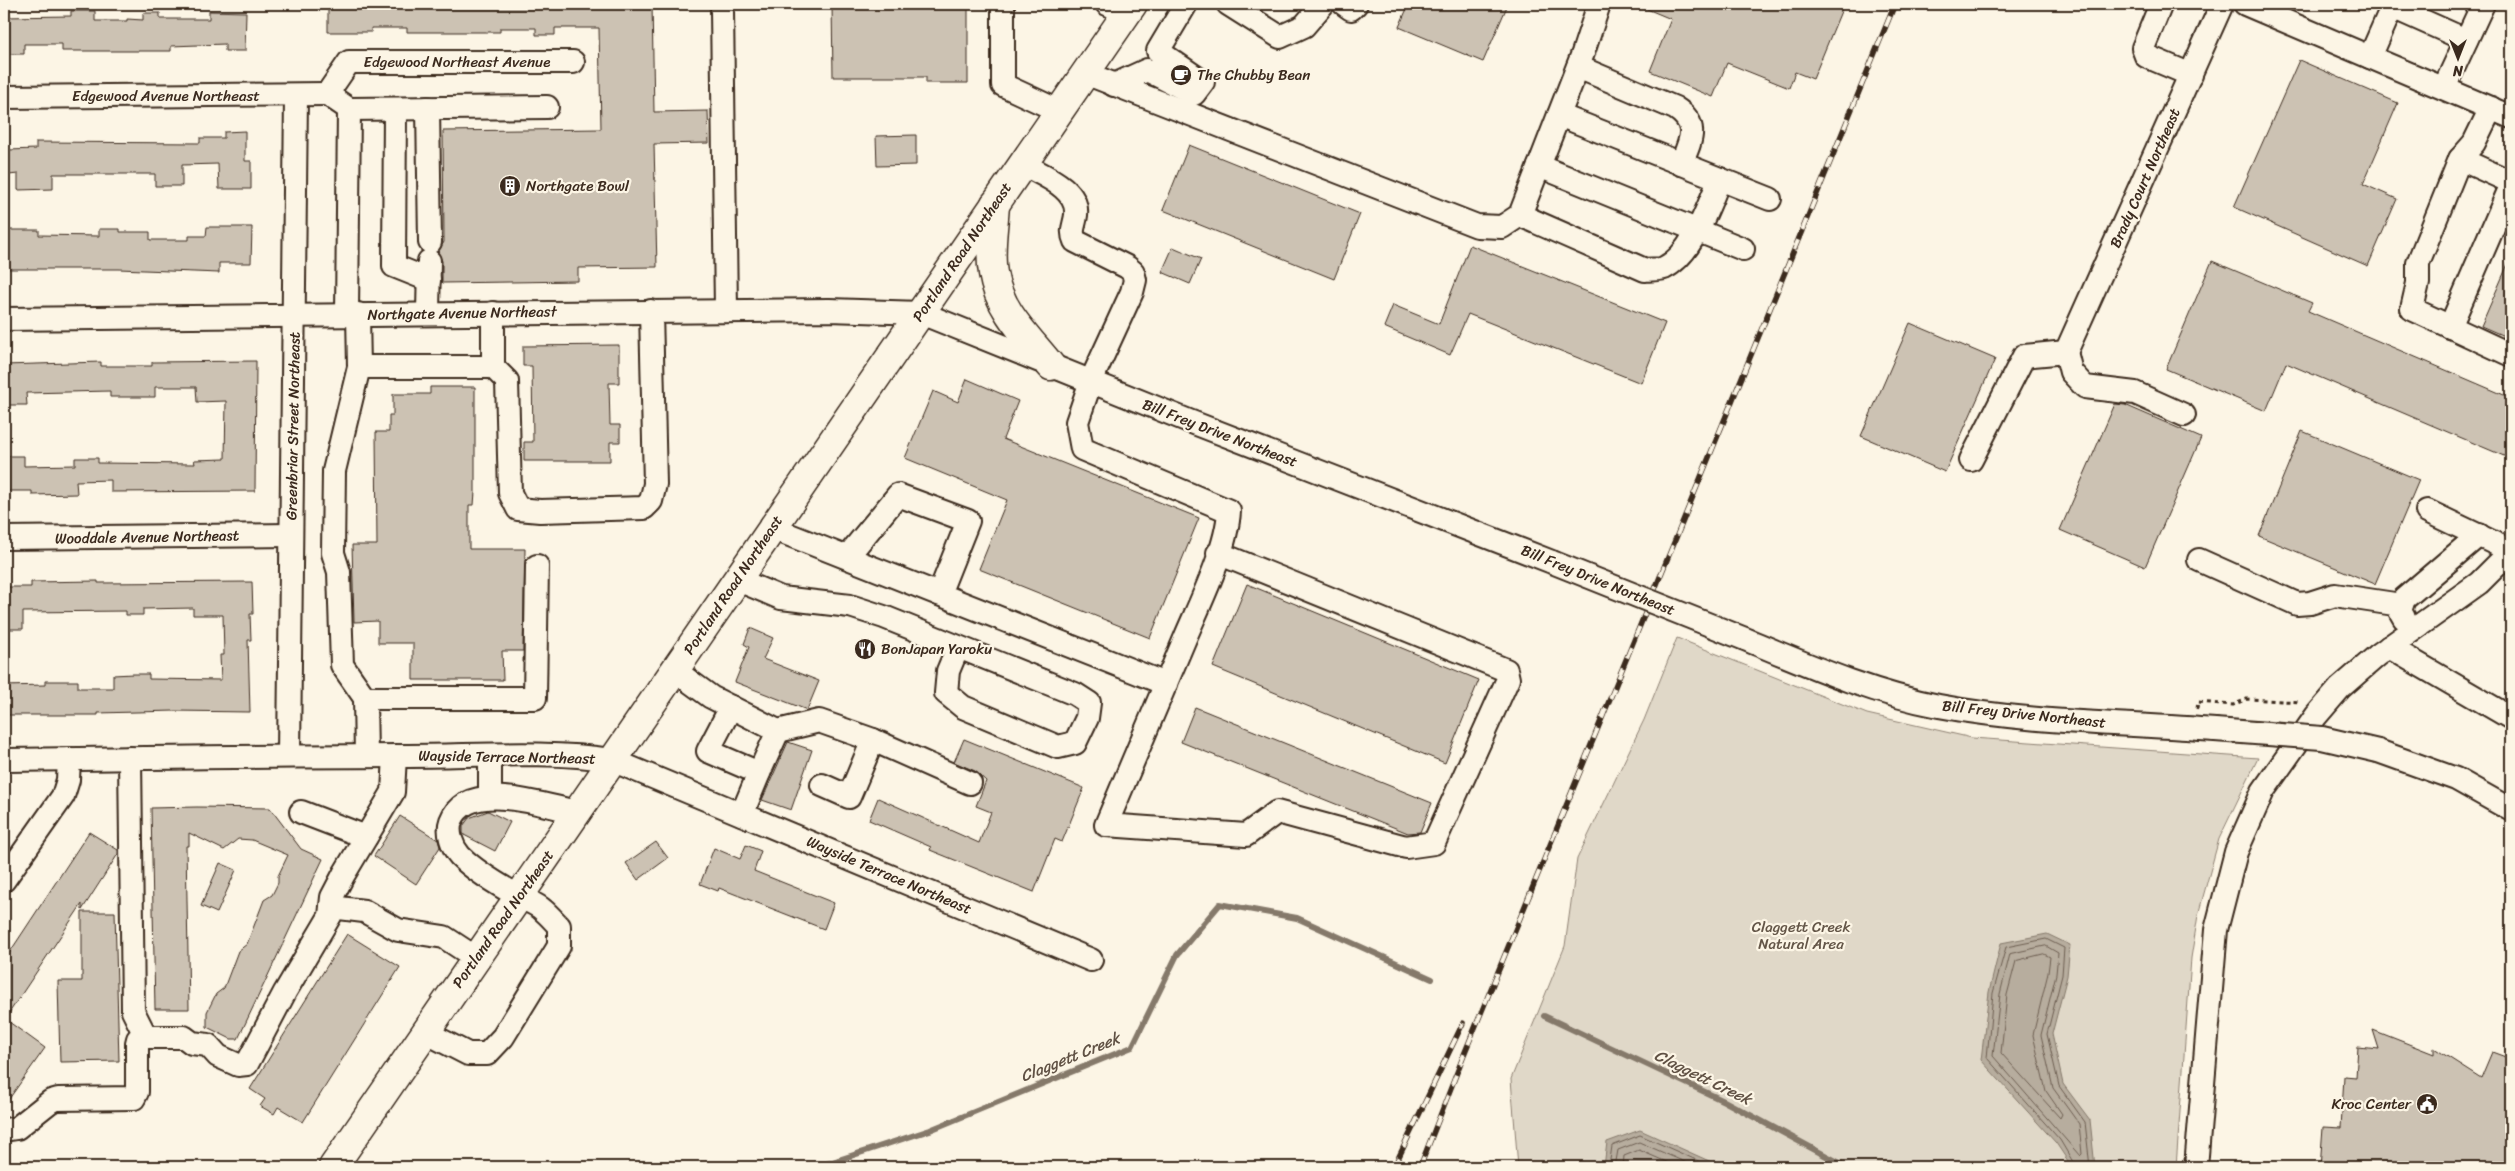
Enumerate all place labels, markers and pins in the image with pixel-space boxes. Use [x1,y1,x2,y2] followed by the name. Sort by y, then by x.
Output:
[1197,62,1310,88] place label: The Chubby Bean
[1169,63,1193,87] cafe icon: The Chubby Bean
[526,173,630,199] place label: Northgate Bowl
[498,174,522,198] building icon: Northgate Bowl
[881,636,992,662] place label: BonJapan Yaroku
[853,637,877,661] restaurant icon: BonJapan Yaroku
[2332,1091,2412,1117] place label: Kroc Center
[2415,1092,2439,1116] public building icon: Kroc Center

